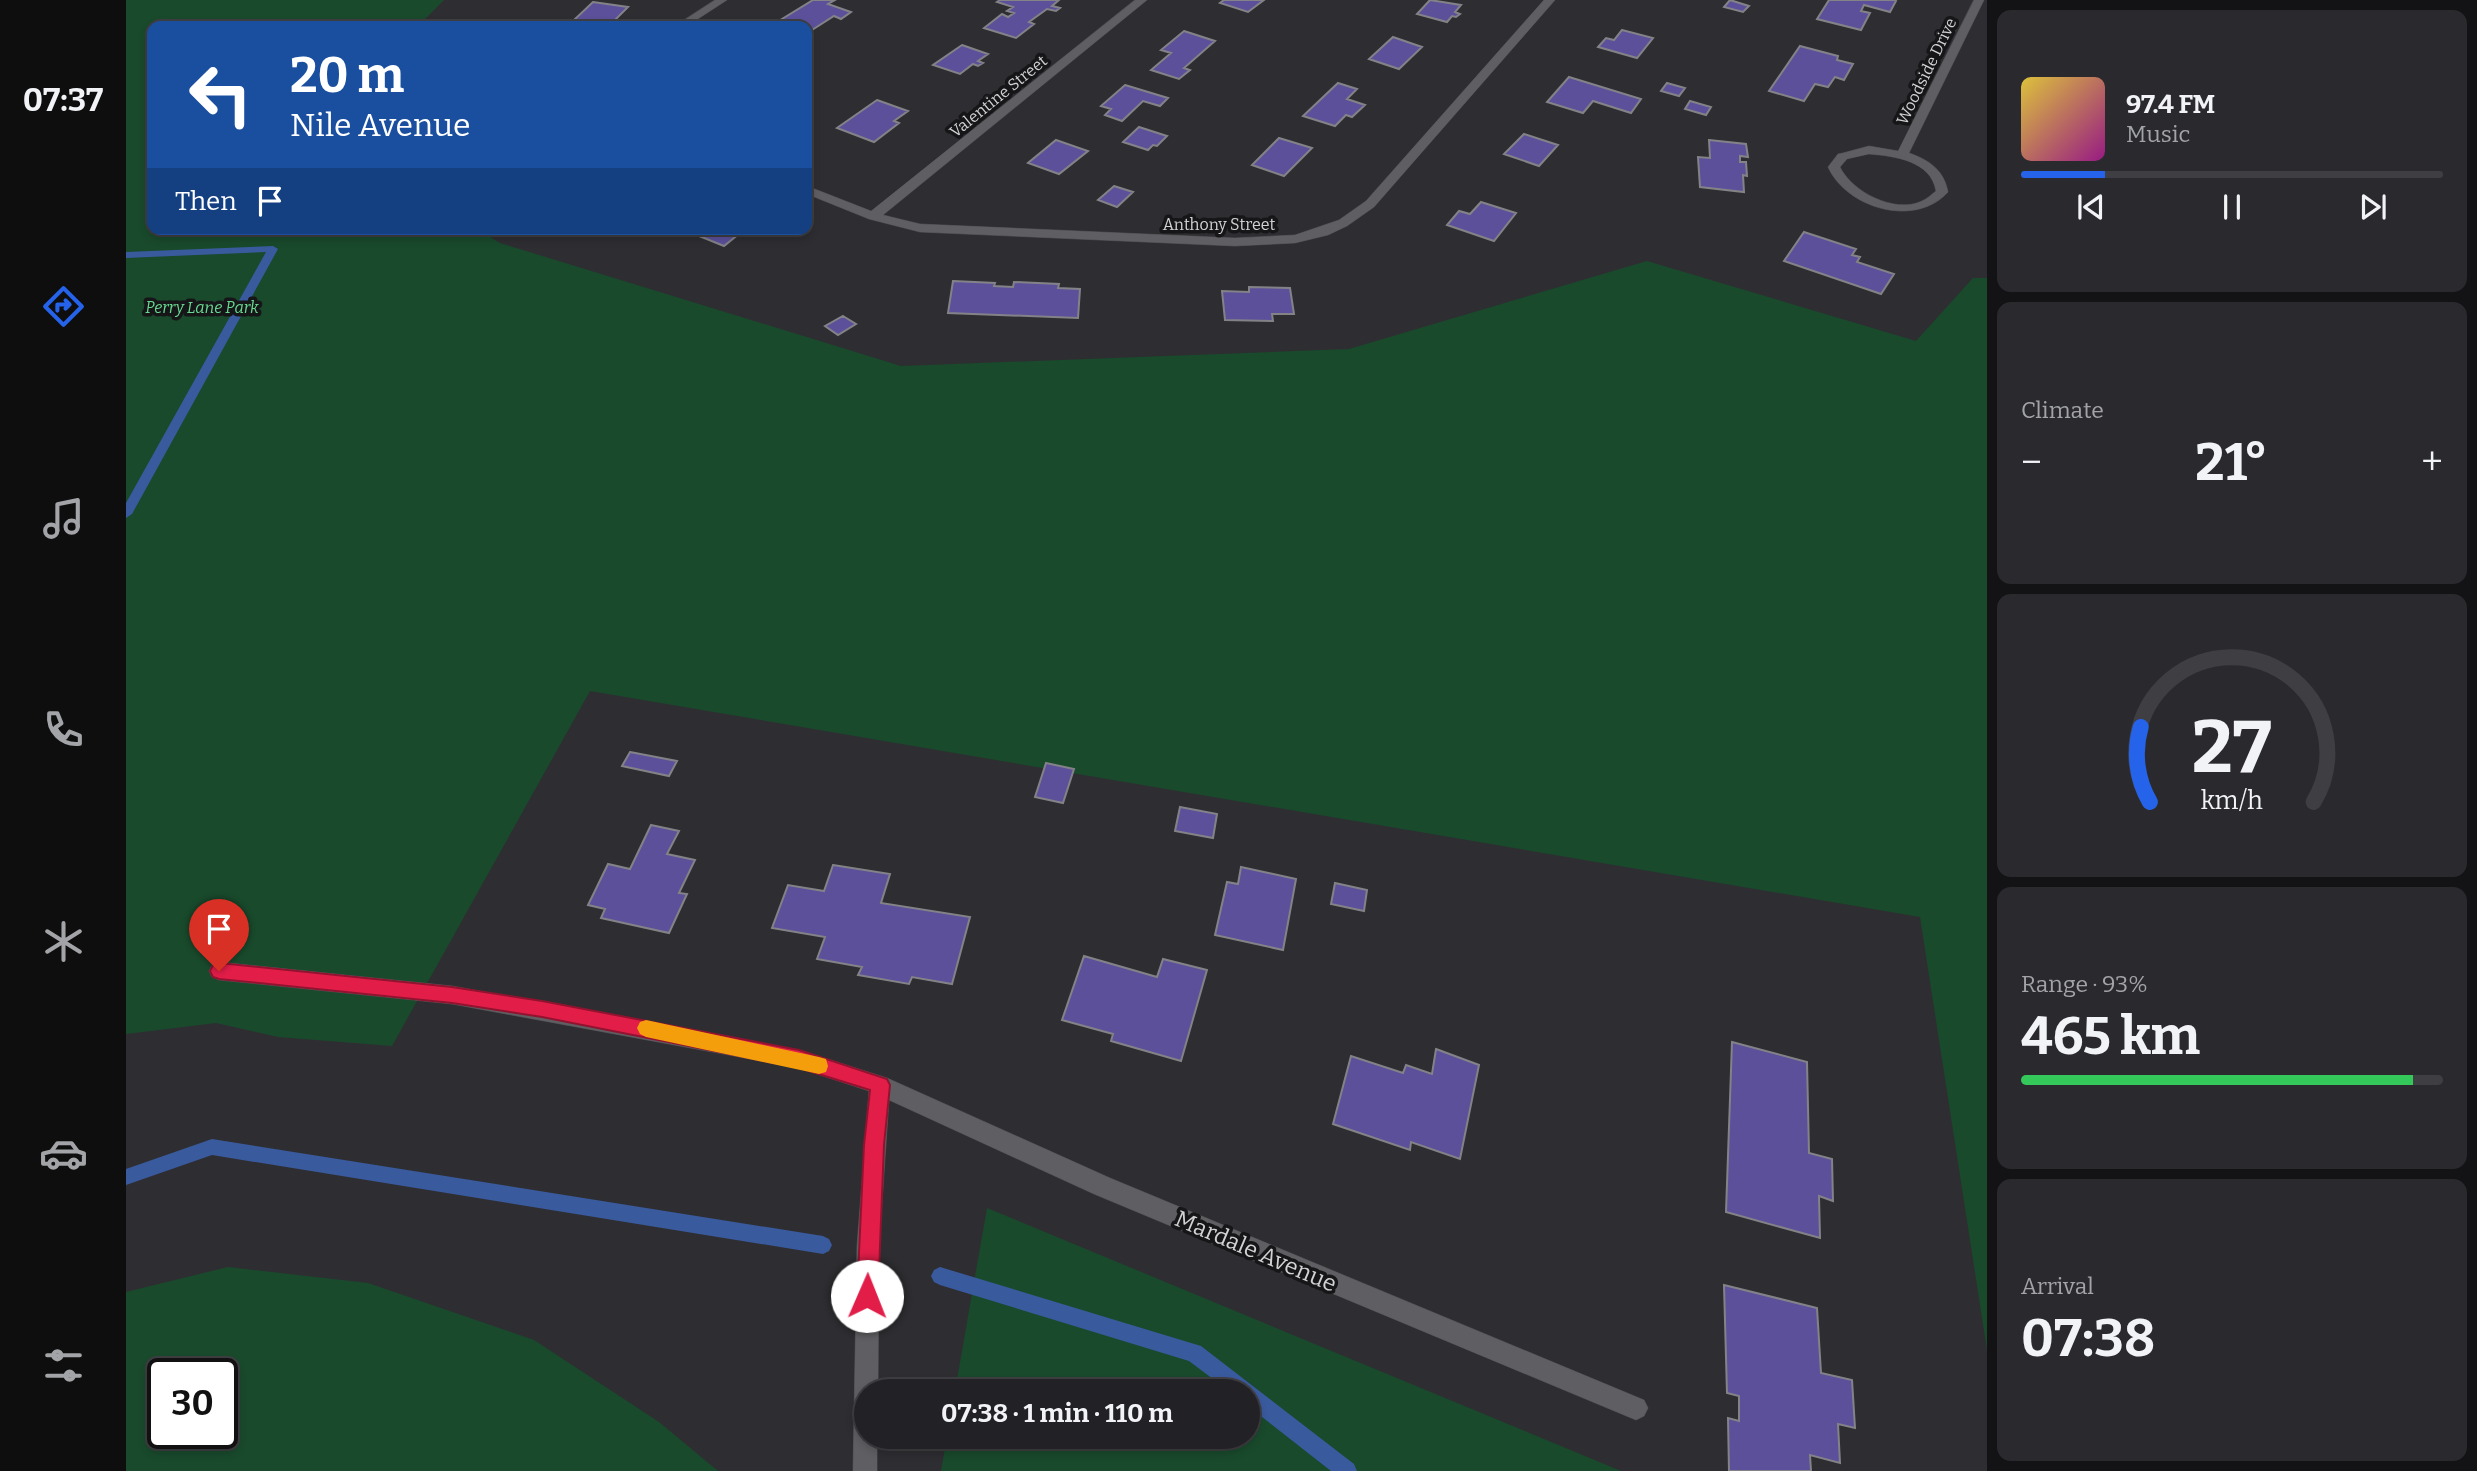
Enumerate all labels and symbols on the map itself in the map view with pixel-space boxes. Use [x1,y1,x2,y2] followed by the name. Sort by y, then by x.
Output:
[1892,15,1960,128] street label: Woodside Drive
[946,51,1051,141] street label: Valentine Street
[1163,215,1275,234] street label: Anthony Street
[145,298,259,317] park label: Perry Lane Park
[189,899,249,971] pin
[1171,1204,1341,1298] street label: Mardale Avenue
[830,1259,904,1333] position arrow
[147,1358,238,1449] speed limit sign: 30

